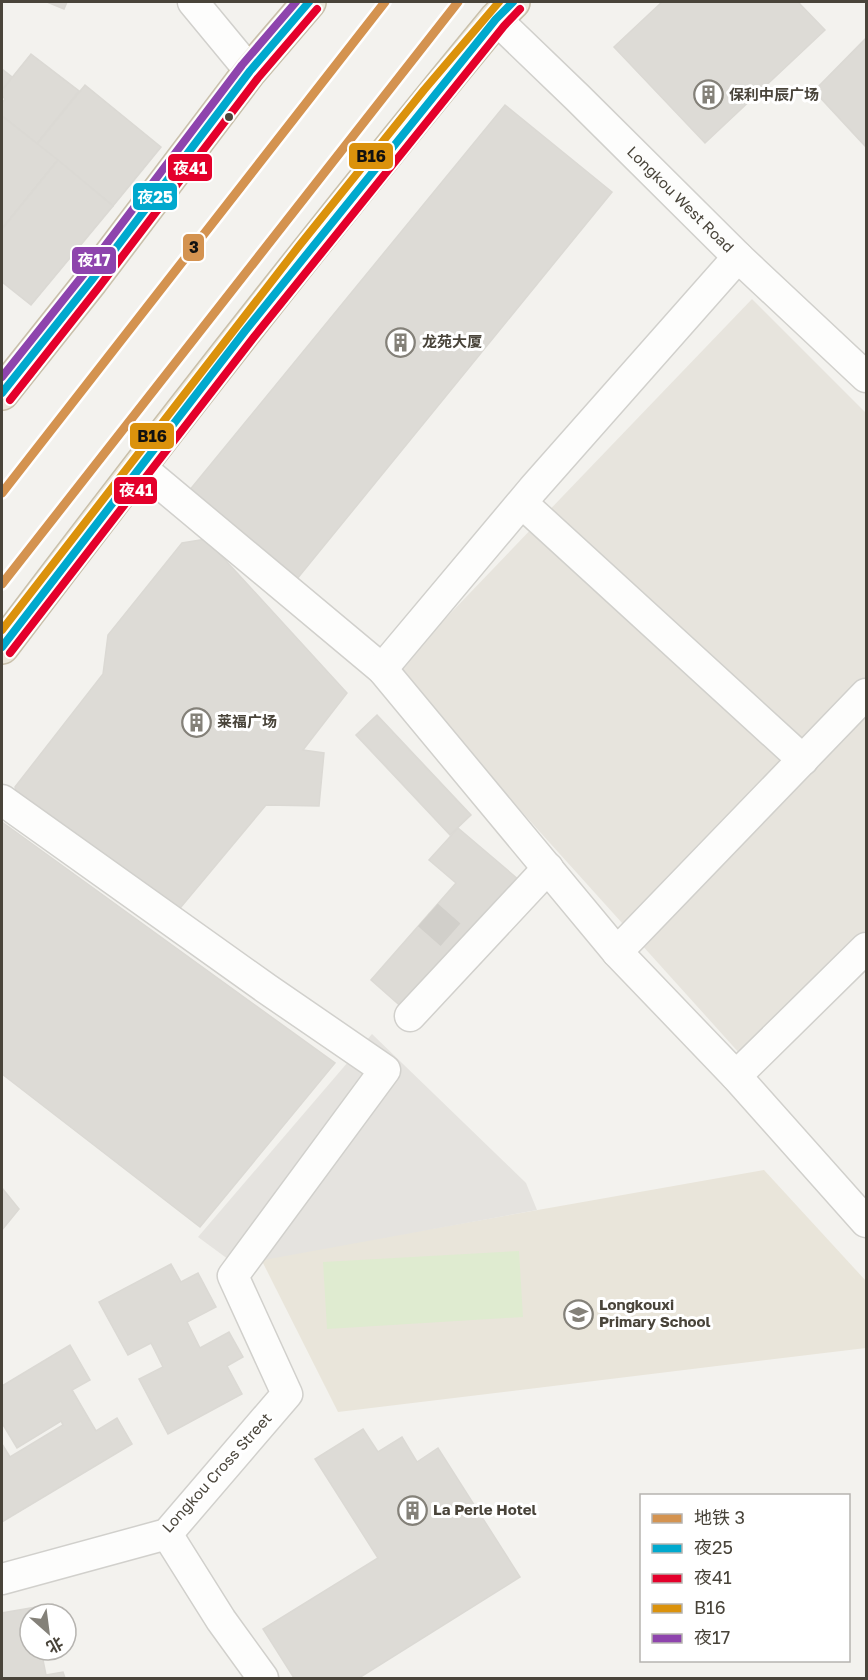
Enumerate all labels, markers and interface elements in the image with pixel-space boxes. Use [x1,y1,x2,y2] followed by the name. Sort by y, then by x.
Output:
[692,79,724,111] building icon: 保利中辰广场
[729,85,819,103] place label: 保利中辰广场
[223,111,235,123] unlabelled marker
[348,142,394,170] line badge: B16
[624,142,738,256] street label: Longkou West Road
[356,146,386,166] text: B16
[167,153,213,182] line badge: 夜41
[173,158,207,178] text: 夜41
[132,182,178,211] line badge: 夜25
[137,187,173,207] text: 夜25
[182,233,205,262] line badge: 3
[189,237,199,257] text: 3
[71,246,117,275] line badge: 夜17
[78,250,111,270] text: 夜17
[385,326,417,358] building icon: 龙苑大厦
[422,332,482,350] place label: 龙苑大厦
[129,422,175,450] line badge: B16
[137,426,167,446] text: B16
[113,476,158,505] line badge: 夜41
[119,480,153,500] text: 夜41
[180,706,212,738] building icon: 莱福广场
[217,712,277,730] place label: 莱福广场
[599,1295,711,1330] place label: Longkouxi Primary School
[562,1298,594,1330] school or university icon: Longkouxi Primary School
[158,1409,275,1536] street label: Longkou Cross Street
[396,1494,428,1526] building icon: La Perle Hotel
[640,1494,850,1662] legend
[433,1500,537,1518] place label: La Perle Hotel
[694,1506,745,1528] text: 地铁 3
[694,1536,733,1558] text: 夜25
[694,1566,732,1588] text: 夜41
[694,1596,726,1618] text: B16
[18,1602,78,1662] north arrow
[694,1626,730,1648] text: 夜17
[43,1633,67,1658] text: 北

